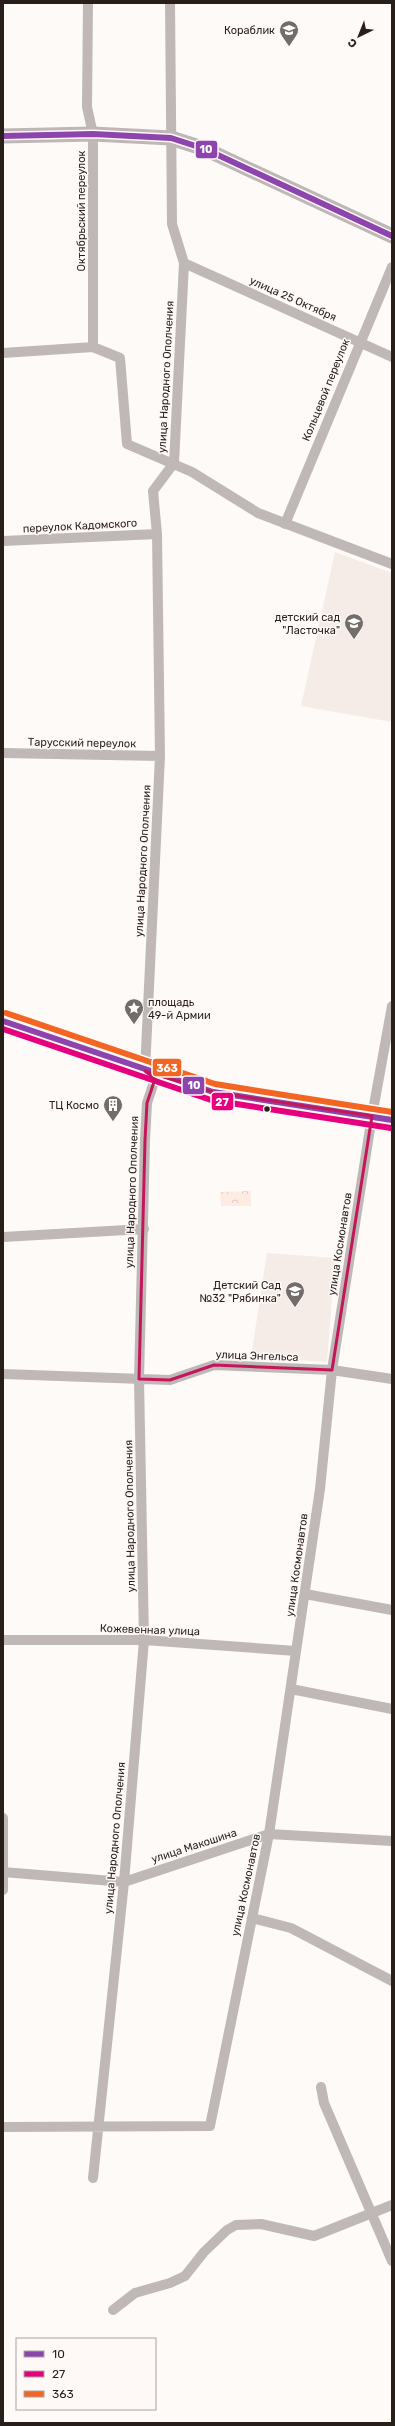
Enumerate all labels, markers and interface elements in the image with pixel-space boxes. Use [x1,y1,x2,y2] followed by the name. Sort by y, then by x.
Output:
[339,16,379,56] north arrow
[278,19,300,47] school or university icon: Кораблик
[224,24,275,37] place label: Кораблик
[345,35,360,50] text: С
[195,140,218,159] line badge: 10
[200,143,212,156] text: 10
[75,150,88,271] street label: Октябрьский переулок
[247,274,339,324] street label: улица 25 Октября
[156,301,176,453] street label: улица Народного Ополчения
[300,337,352,443] street label: Кольцевой переулок
[22,517,138,535] street label: переулок Кадомского
[275,611,340,637] place label: детский сад "Ласточка"
[343,612,365,640] school or university icon: детский сад "Ласточка"
[28,736,136,750] street label: Тарусский переулок
[133,785,153,937] street label: улица Народного Ополчения
[148,996,211,1022] place label: площадь 49-й Армии
[123,997,145,1025] place icon: площадь 49-й Армии
[152,1058,182,1077] line badge: 363
[156,1062,178,1075] text: 363
[182,1076,205,1095] line badge: 10
[188,1079,200,1092] text: 10
[211,1092,234,1111] line badge: 27
[102,1094,124,1122] building icon: ТЦ Космо
[215,1096,229,1109] text: 27
[49,1099,99,1112] place label: ТЦ Космо
[262,1104,272,1114] unlabelled marker
[123,1116,141,1268] street label: улица Народного Ополчения
[325,1191,355,1297] street label: улица Космонавтов
[199,1279,281,1305] place label: Детский Сад №32 "Рябинка"
[284,1280,306,1308] school or university icon: Детский Сад №32 "Рябинка"
[215,1348,299,1364] street label: улица Энгельса
[122,1440,138,1592] street label: улица Народного Ополчения
[283,1512,311,1618] street label: улица Космонавтов
[100,1622,200,1638] street label: Кожевенная улица
[102,1761,128,1915] street label: улица Народного Ополчения
[150,1826,238,1866] street label: улица Макошина
[229,1833,263,1937] street label: улица Космонавтов
[16,2338,156,2410] legend
[52,2347,65,2361] text: 10
[52,2367,65,2381] text: 27
[52,2387,74,2401] text: 363

